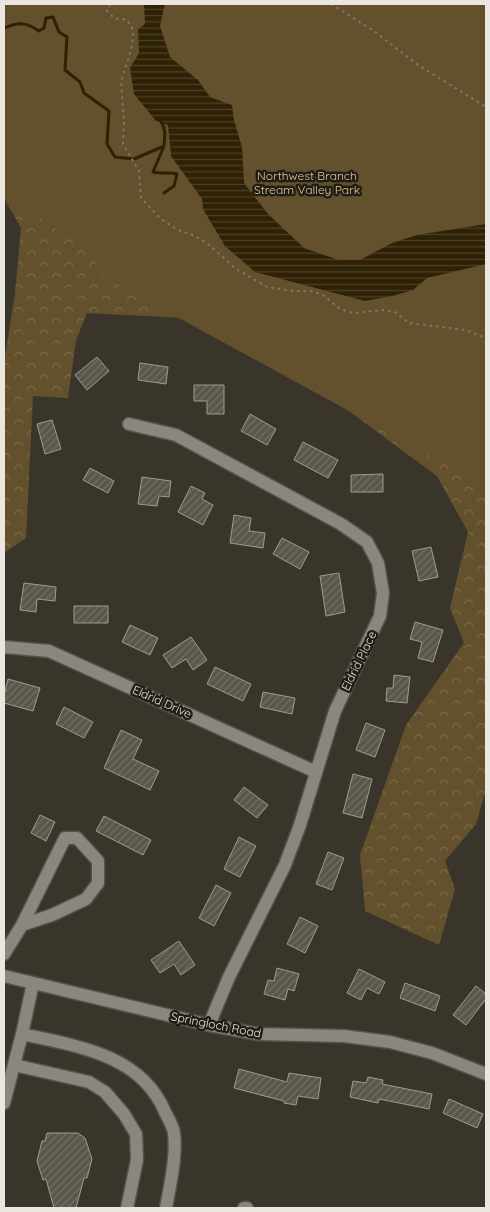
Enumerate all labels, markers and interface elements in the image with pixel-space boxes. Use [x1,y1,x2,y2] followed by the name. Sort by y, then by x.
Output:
[254,168,360,197] park label: Northwest Branch Stream Valley Park
[338,628,380,693] street label: Eldrid Place
[130,682,194,721] street label: Eldrid Drive
[170,1008,262,1041] street label: Springloch Road

